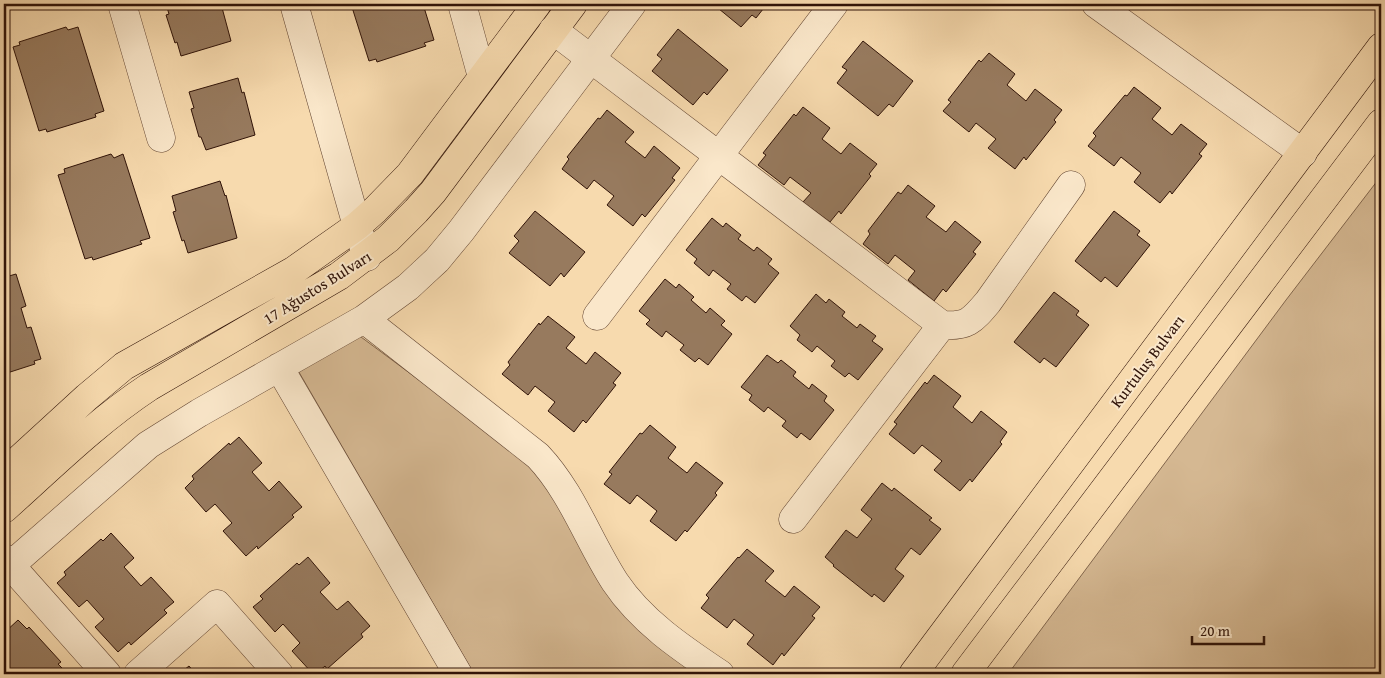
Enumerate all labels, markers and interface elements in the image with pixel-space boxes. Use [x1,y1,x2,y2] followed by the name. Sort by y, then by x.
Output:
[258,244,376,330] street label: 17 Ağustos Bulvarı
[1104,309,1190,412] street label: Kurtuluş Bulvarı
[1192,613,1265,645] scale bar
[1200,620,1231,641] text: 20 m

